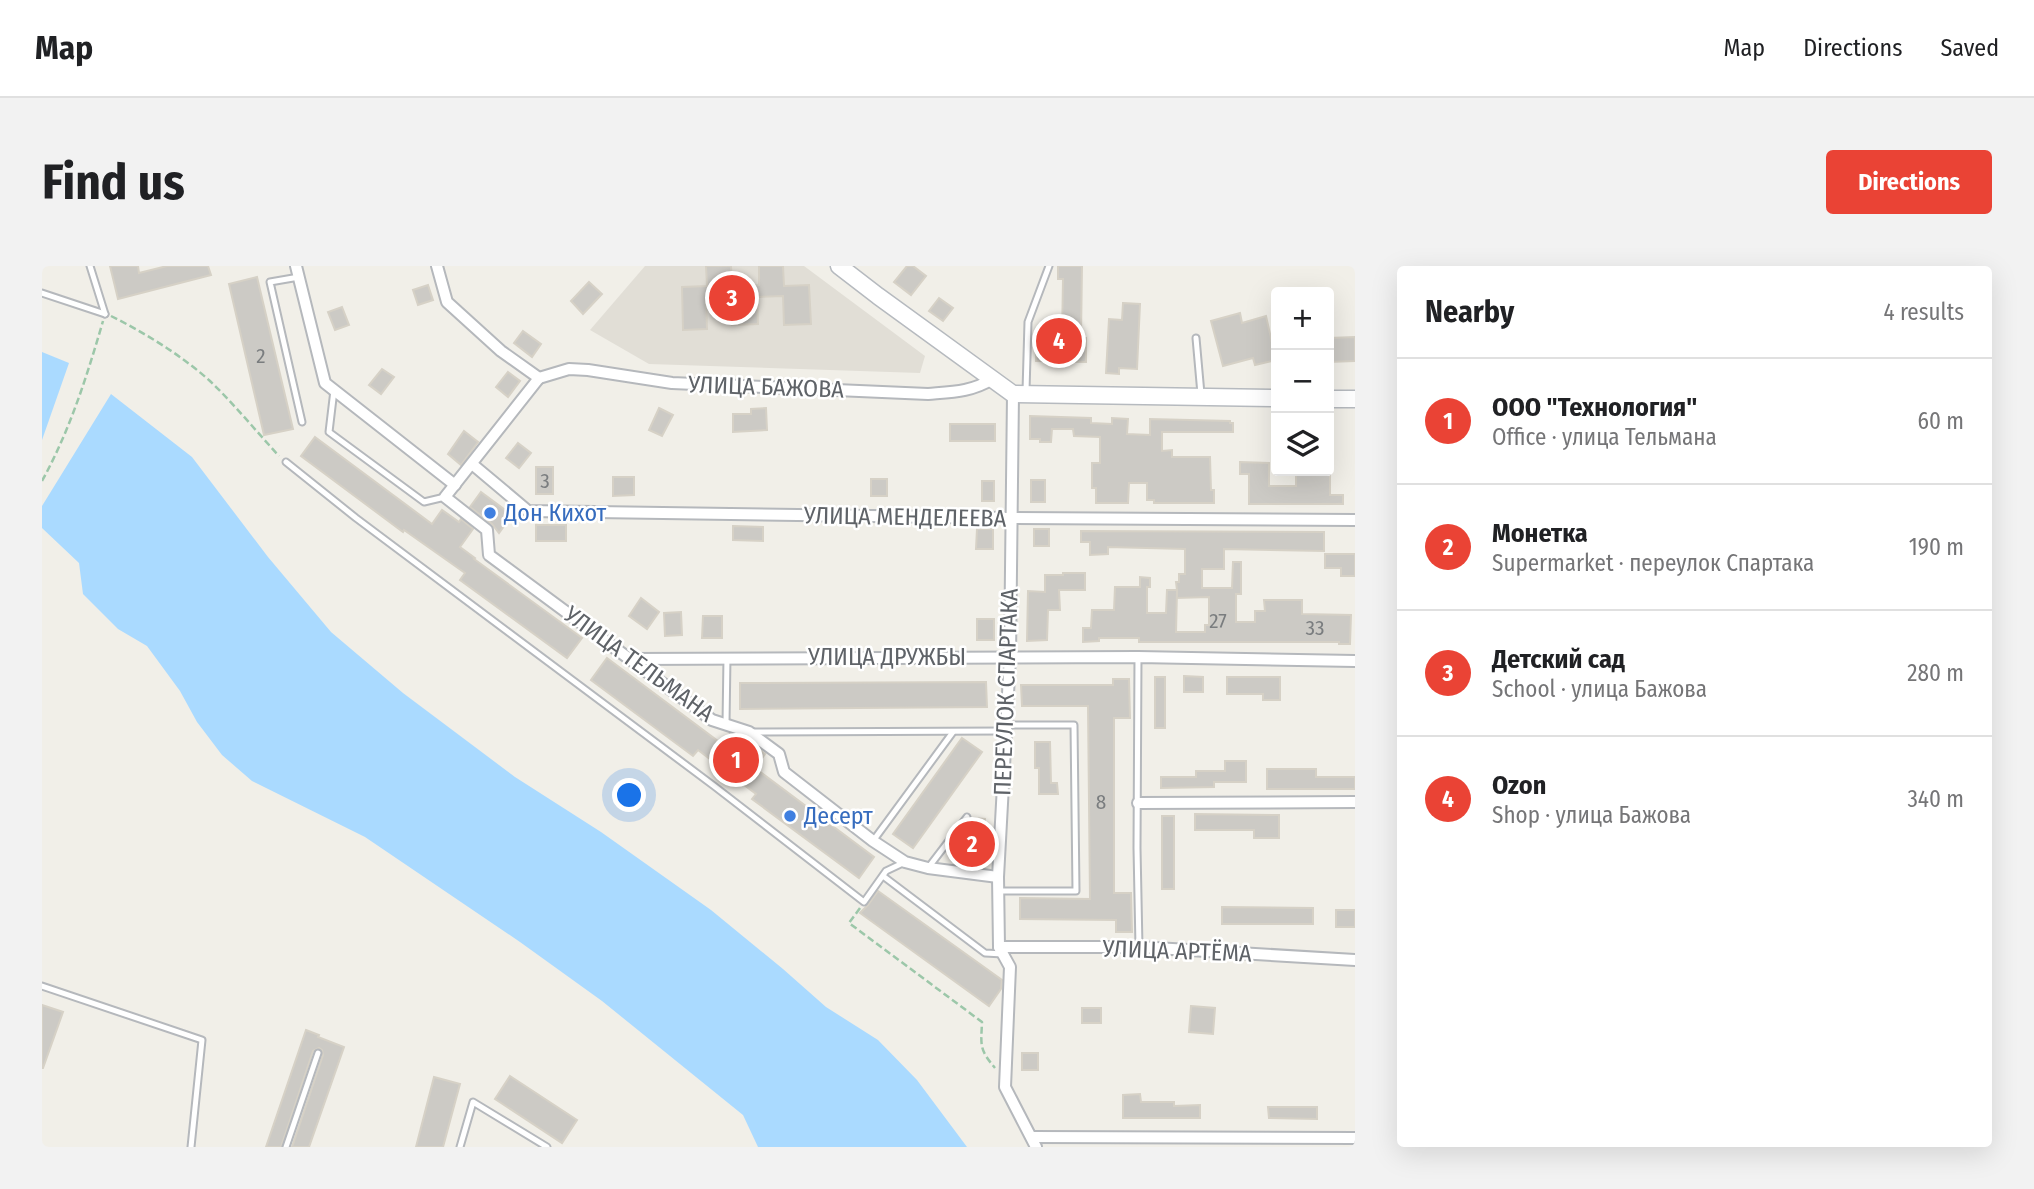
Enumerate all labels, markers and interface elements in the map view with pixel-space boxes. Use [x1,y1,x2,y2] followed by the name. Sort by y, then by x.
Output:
[35,28,93,68] text: Map
[1724,34,1765,62] text: Map
[1803,34,1902,62] text: Directions
[1940,34,1999,62] text: Saved
[1826,150,1992,214] button: Directions
[42,153,185,212] text: Find us
[709,272,755,324] pin: 3
[1271,287,1334,476] map controls
[1271,287,1334,350] button: +
[1425,294,1514,330] text: Nearby
[1883,298,1964,326] text: 4 results
[1036,315,1082,367] pin: 4
[256,343,266,369] house number: 2
[1271,350,1334,413] button: −
[687,370,845,404] street label: УЛИЦА БАЖОВА
[1492,392,1697,423] text: ООО "Технология"
[1443,407,1453,435] text: 1
[1918,407,1964,435] text: 60 m
[1271,413,1334,476] button: layers
[1492,423,1717,451] text: Office · улица Тельмана
[540,468,550,494] house number: 3
[503,499,606,527] place label: Дон Кихот
[803,501,1007,533] street label: УЛИЦА МЕНДЕЛЕЕВА
[482,505,498,521] marker: Дон Кихот
[1492,518,1588,549] text: Монетка
[1443,533,1453,561] text: 2
[1909,533,1964,561] text: 190 m
[1492,549,1814,577] text: Supermarket · переулок Спартака
[988,587,1024,796] street label: ПЕРЕУЛОК СПАРТАКА
[558,600,720,728] street label: УЛИЦА ТЕЛЬМАНА
[1209,608,1227,634] house number: 27
[1306,615,1324,641] house number: 33
[807,643,966,671] street label: УЛИЦА ДРУЖБЫ
[1492,644,1625,675] text: Детский сад
[1443,659,1453,687] text: 3
[1907,659,1964,687] text: 280 m
[1492,675,1707,703] text: School · улица Бажова
[713,734,759,786] pin: 1
[1492,770,1546,801] text: Ozon
[612,778,646,812] your location
[1442,785,1454,813] text: 4
[1908,785,1964,813] text: 340 m
[1096,789,1106,815] house number: 8
[1492,801,1691,829] text: Shop · улица Бажова
[803,802,873,830] place label: Десерт
[782,808,798,824] marker: Десерт
[949,818,995,870] pin: 2
[1101,934,1252,968] street label: УЛИЦА АРТЁМА

